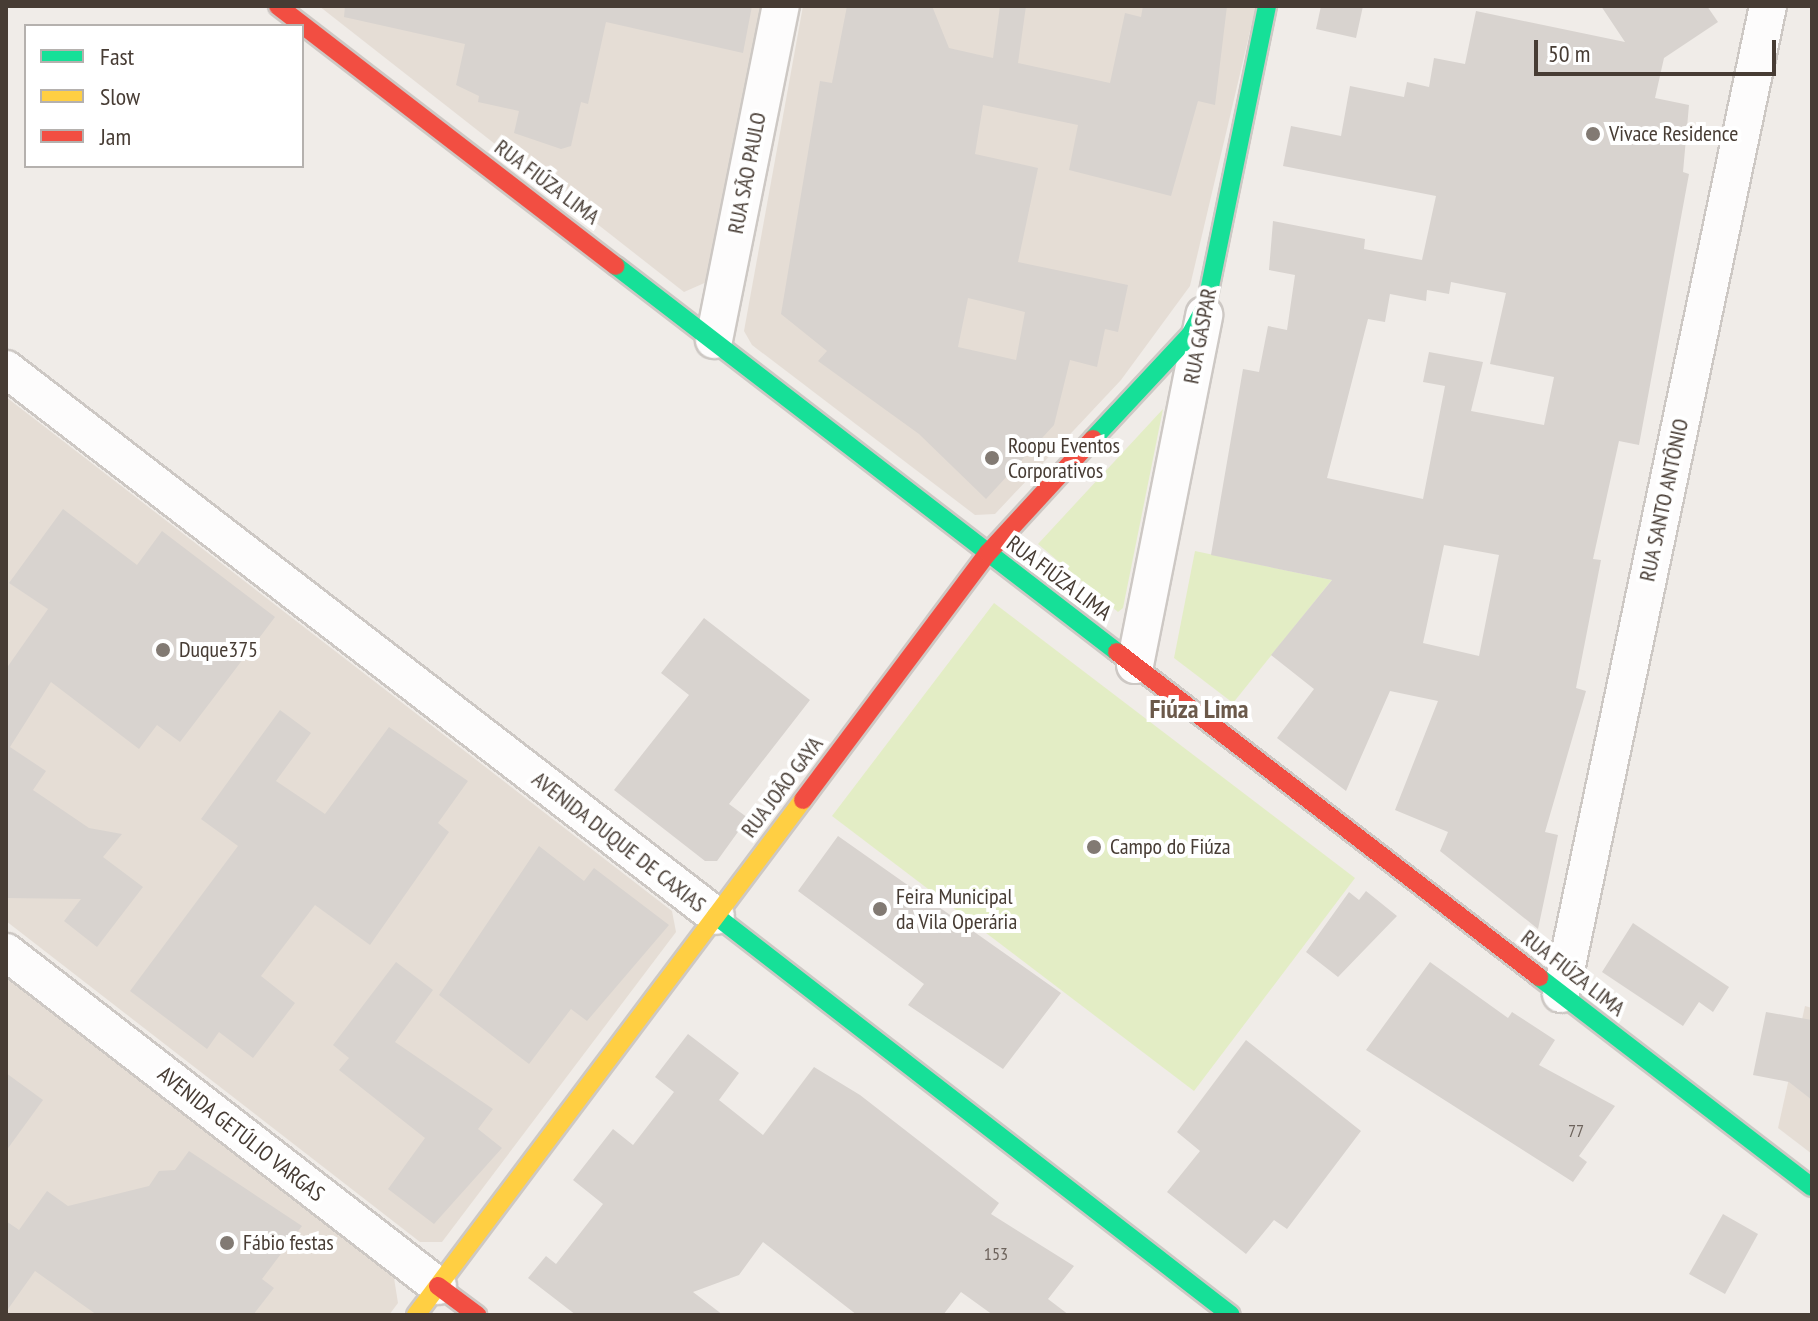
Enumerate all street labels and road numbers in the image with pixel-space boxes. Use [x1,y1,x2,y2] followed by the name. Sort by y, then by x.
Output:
[722,110,772,236] street label: RUA SÃO PAULO
[489,134,605,230] street label: RUA FIÚZA LIMA
[1178,286,1222,386] street label: RUA GASPAR
[1634,416,1694,584] street label: RUA SANTO ANTÔNIO
[1001,530,1117,626] street label: RUA FIÚZA LIMA
[735,731,829,843] street label: RUA JOÃO GAYA
[527,766,711,918] street label: AVENIDA DUQUE DE CAXIAS
[1515,924,1631,1022] street label: RUA FIÚZA LIMA
[152,1060,330,1208] street label: AVENIDA GETÚLIO VARGAS

